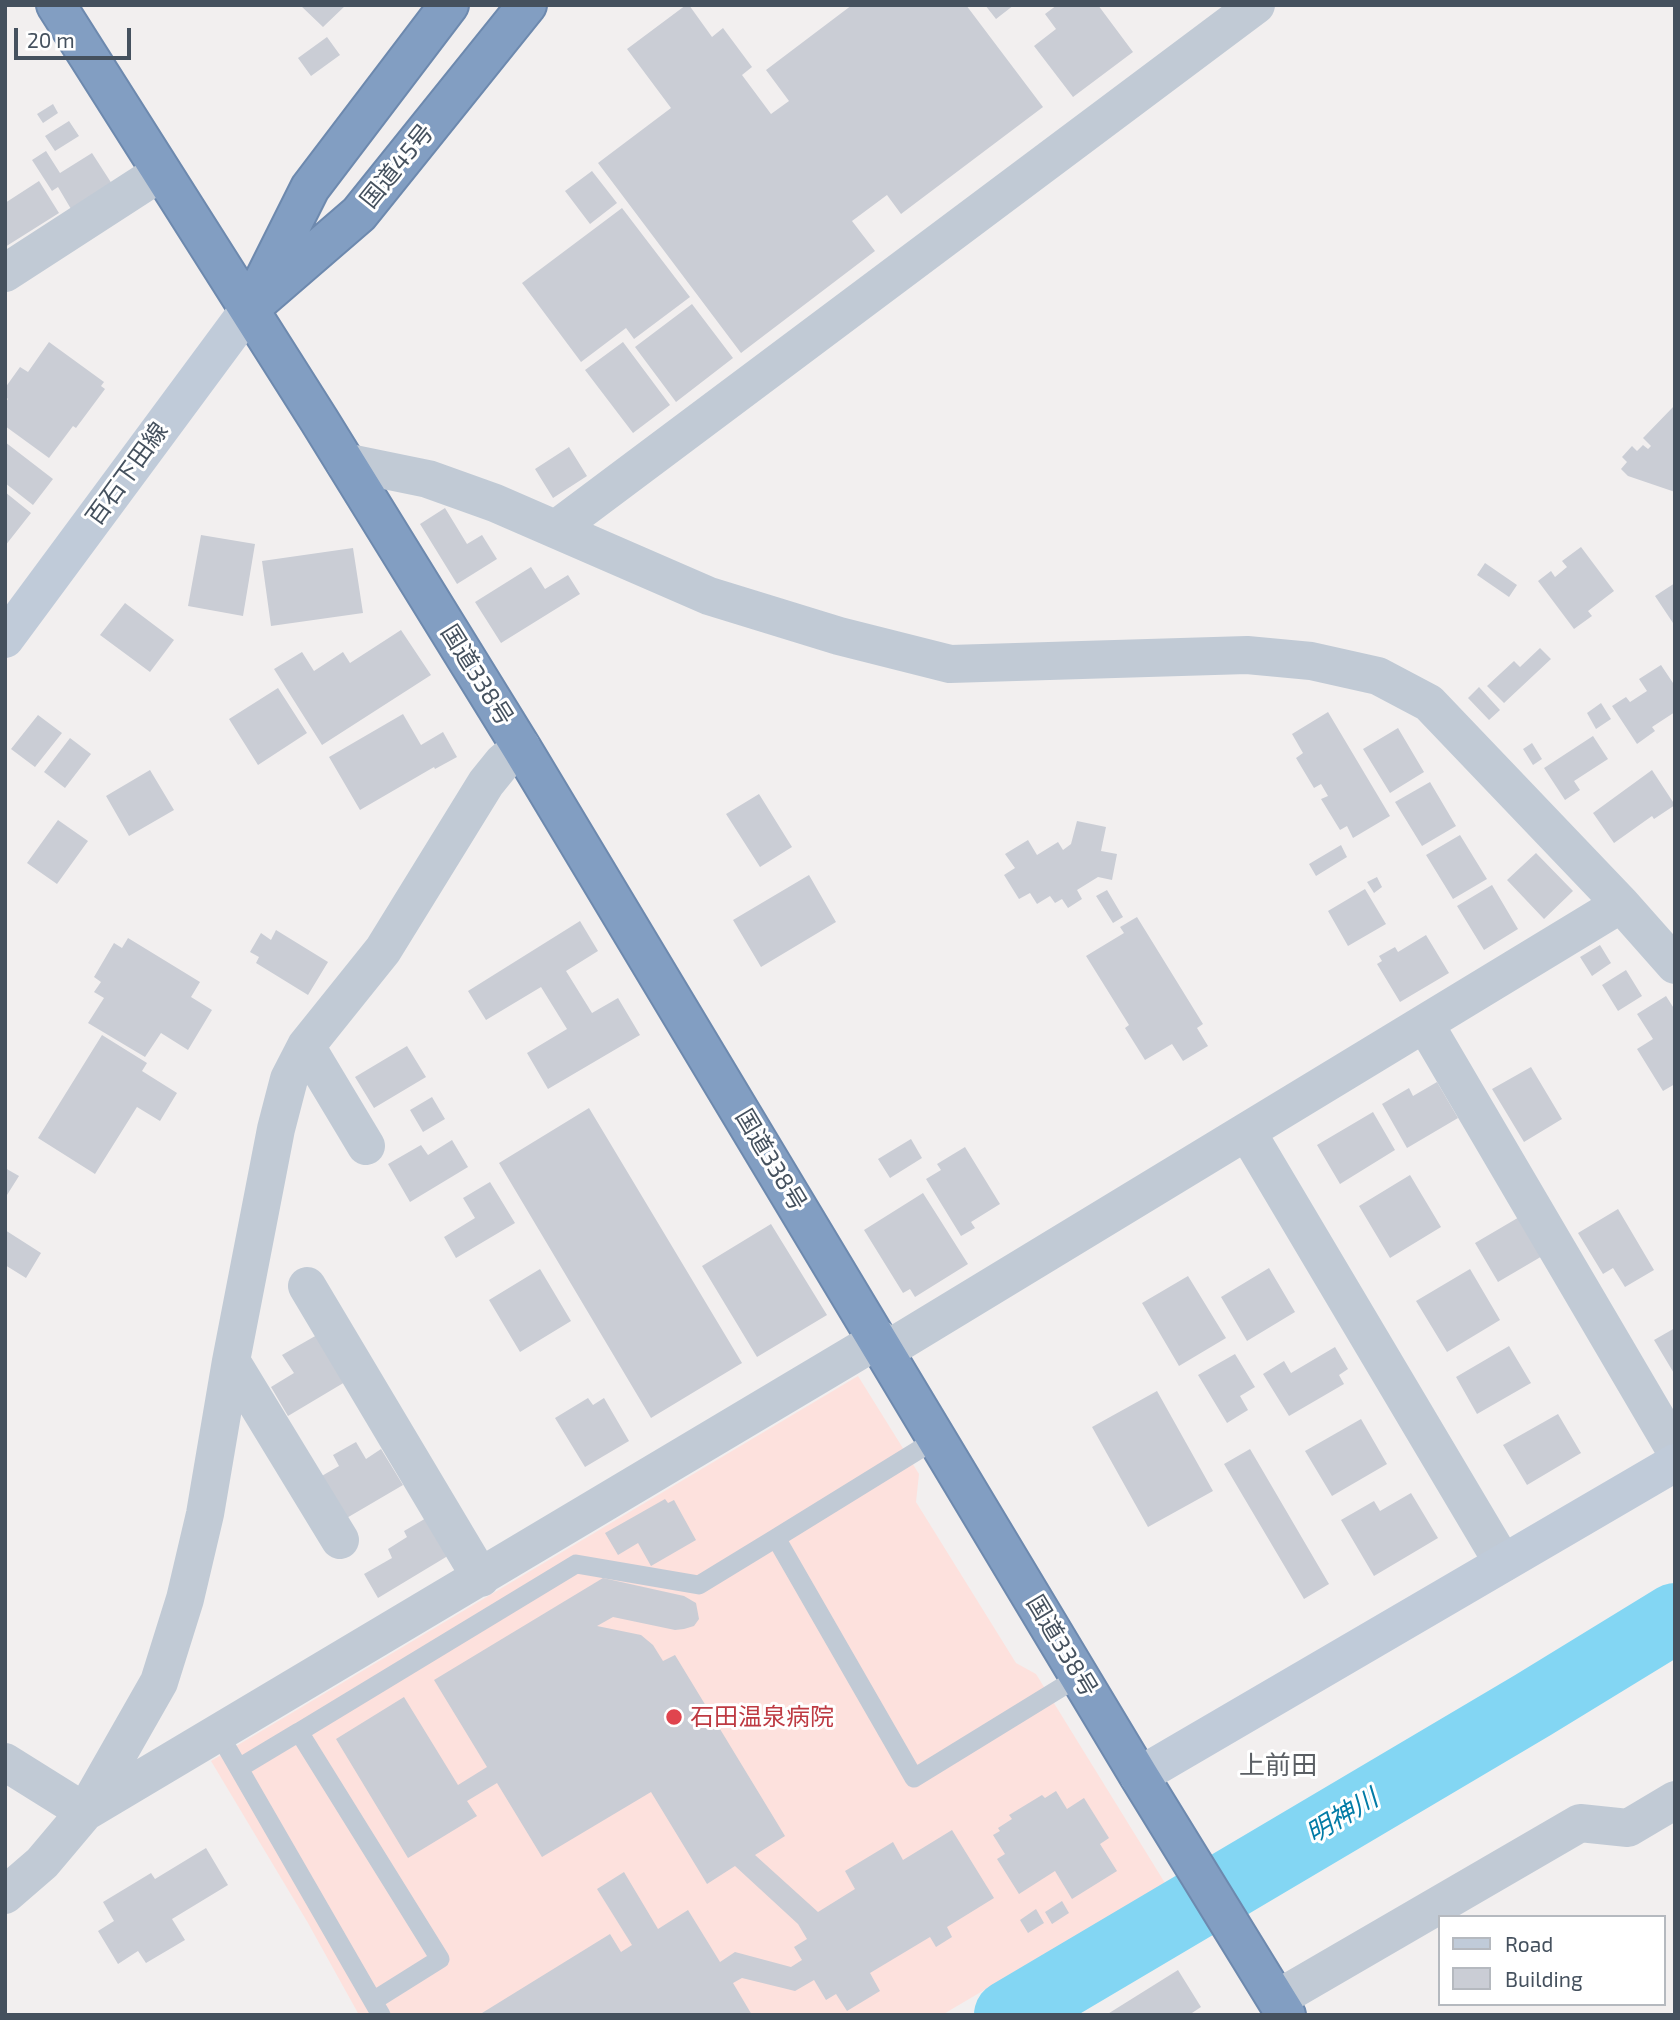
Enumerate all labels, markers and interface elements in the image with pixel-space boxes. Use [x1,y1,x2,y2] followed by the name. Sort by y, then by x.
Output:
[18,14,135,58] scale bar
[27,27,75,52] text: 20 m
[354,118,440,214] street label: 国道45号
[80,417,174,531] street label: 百石下田線
[435,619,519,731] street label: 国道338号
[729,1104,813,1216] street label: 国道338号
[1020,1590,1104,1702] street label: 国道338号
[690,1703,834,1731] place label: 石田温泉病院
[664,1707,684,1727] marker: 石田温泉病院
[1239,1749,1317,1781] district label: 上前田
[1301,1783,1383,1849] water label: 明神川
[1438,1915,1666,2006] legend
[1505,1931,1553,1956] text: Road
[1505,1966,1583,1991] text: Building

